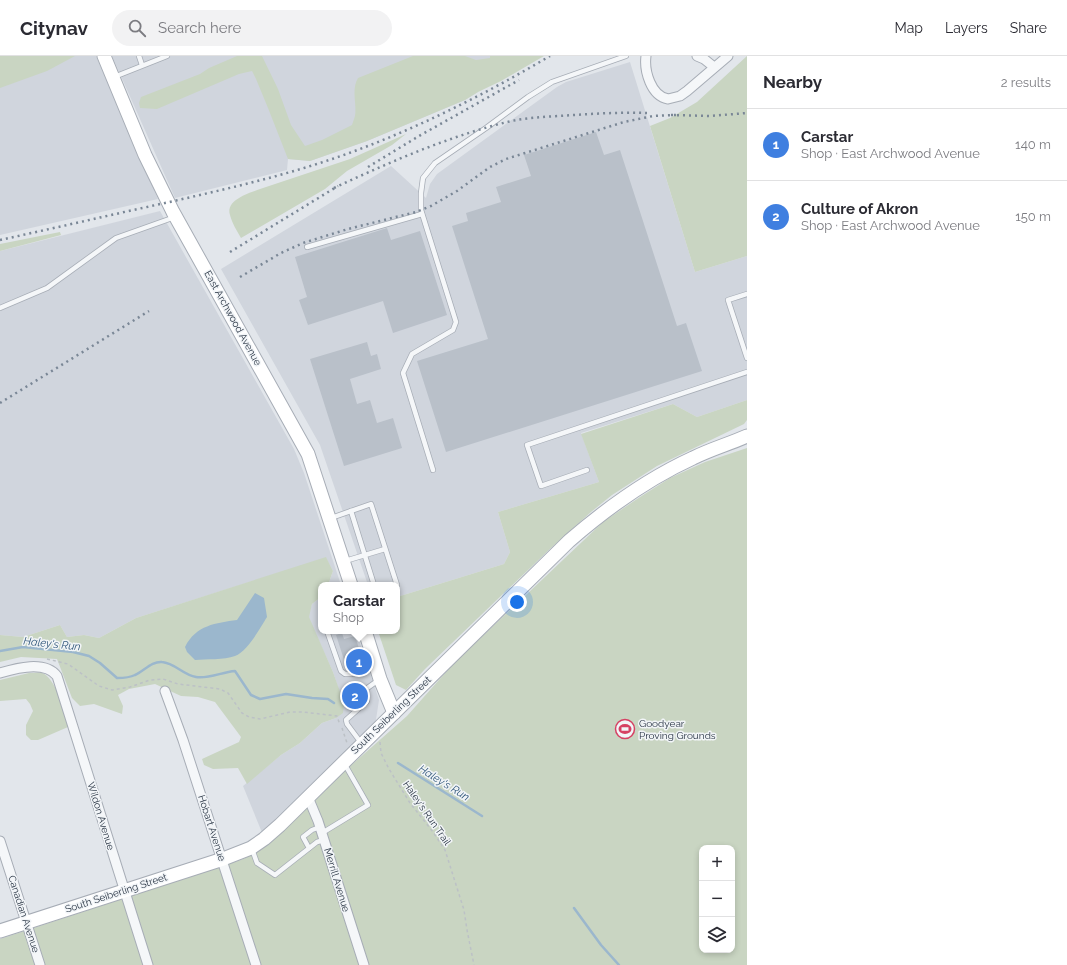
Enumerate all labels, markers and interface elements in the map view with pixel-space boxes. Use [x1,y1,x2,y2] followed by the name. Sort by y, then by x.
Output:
[112,10,392,46] search box
[20,17,88,39] text: Citynav
[126,17,148,39] icon: search
[158,19,241,37] text: Search here
[895,20,923,36] text: Map
[945,20,988,36] text: Layers
[1010,20,1047,36] text: Share
[763,72,822,92] text: Nearby
[1001,75,1051,90] text: 2 results
[801,128,853,146] text: Carstar
[773,137,779,152] text: 1
[1015,137,1051,152] text: 140 m
[801,146,980,161] text: Shop · East Archwood Avenue
[801,200,918,218] text: Culture of Akron
[772,209,780,224] text: 2
[1015,209,1051,224] text: 150 m
[801,218,980,233] text: Shop · East Archwood Avenue
[202,269,264,367] street label: East Archwood Avenue
[318,582,400,634] popup
[333,592,385,610] text: Carstar
[507,592,527,612] your location
[333,610,364,625] text: Shop
[23,635,81,653] water label: Haley's Run
[346,647,372,677] pin: 1
[349,674,434,756] street label: South Seiberling Street
[342,681,368,711] pin: 2
[614,718,636,740] sports icon: Goodyear Proving Grounds
[639,718,716,741] place label: Goodyear Proving Grounds
[416,762,472,804] water label: Haley's Run
[401,779,453,847] street label: Haley's Run Trail
[85,781,117,852] street label: Wildon Avenue
[196,793,228,863] street label: Hobart Avenue
[699,845,735,953] map controls
[699,845,735,881] button: +
[322,847,352,913] street label: Merrill Avenue
[64,871,169,915] street label: South Seiberling Street
[6,874,42,954] street label: Canadian Avenue
[699,881,735,917] button: −
[699,917,735,953] button: layers

